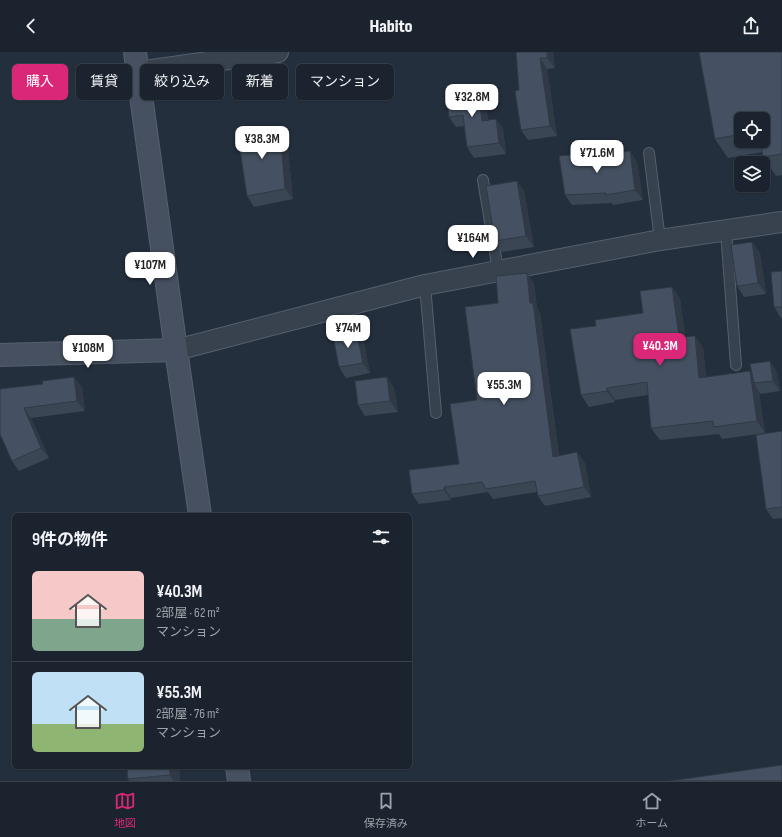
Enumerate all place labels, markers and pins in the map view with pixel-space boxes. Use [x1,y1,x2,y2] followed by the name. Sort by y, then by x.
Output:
[439,84,505,118] pin: ¥32.8M
[229,126,295,160] pin: ¥38.3M
[564,140,630,174] pin: ¥71.6M
[445,225,501,259] pin: ¥164M
[122,252,178,286] pin: ¥107M
[324,315,372,349] pin: ¥74M
[627,333,693,367] pin: ¥40.3M
[60,335,116,369] pin: ¥108M
[471,372,537,406] pin: ¥55.3M

